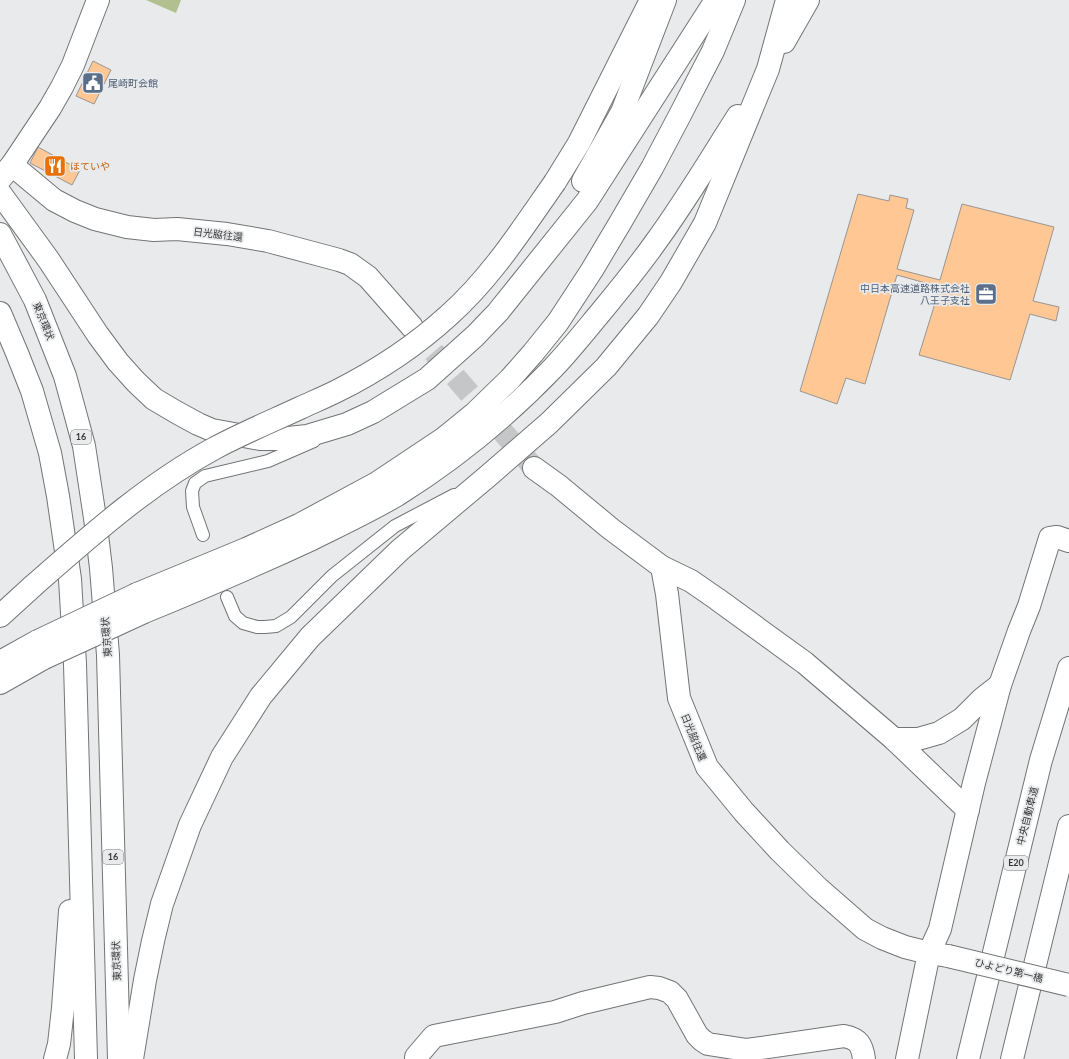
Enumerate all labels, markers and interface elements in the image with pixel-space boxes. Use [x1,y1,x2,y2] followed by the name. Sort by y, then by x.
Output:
[80,70,106,96] public building icon: 尾崎町会館
[108,77,158,89] place label: 尾崎町会館
[42,153,68,179] restaurant icon: ほていや
[70,160,110,172] place label: ほていや
[192,225,244,243] street label: 日光脇往還
[973,281,999,307] office icon: 中日本高速道路株式会社 八王子支社
[860,282,970,306] place label: 中日本高速道路株式会社 八王子支社
[31,300,57,342] street label: 東京環状
[71,430,91,444] road number: 16
[99,617,113,657] street label: 東京環状
[679,712,709,762] street label: 日光脇往還
[1014,785,1040,847] street label: 中央自動車道
[103,850,123,864] road number: 16
[1004,856,1028,870] road number: E20
[109,941,123,981] street label: 東京環状
[974,956,1044,984] street label: ひよどり第一橋

